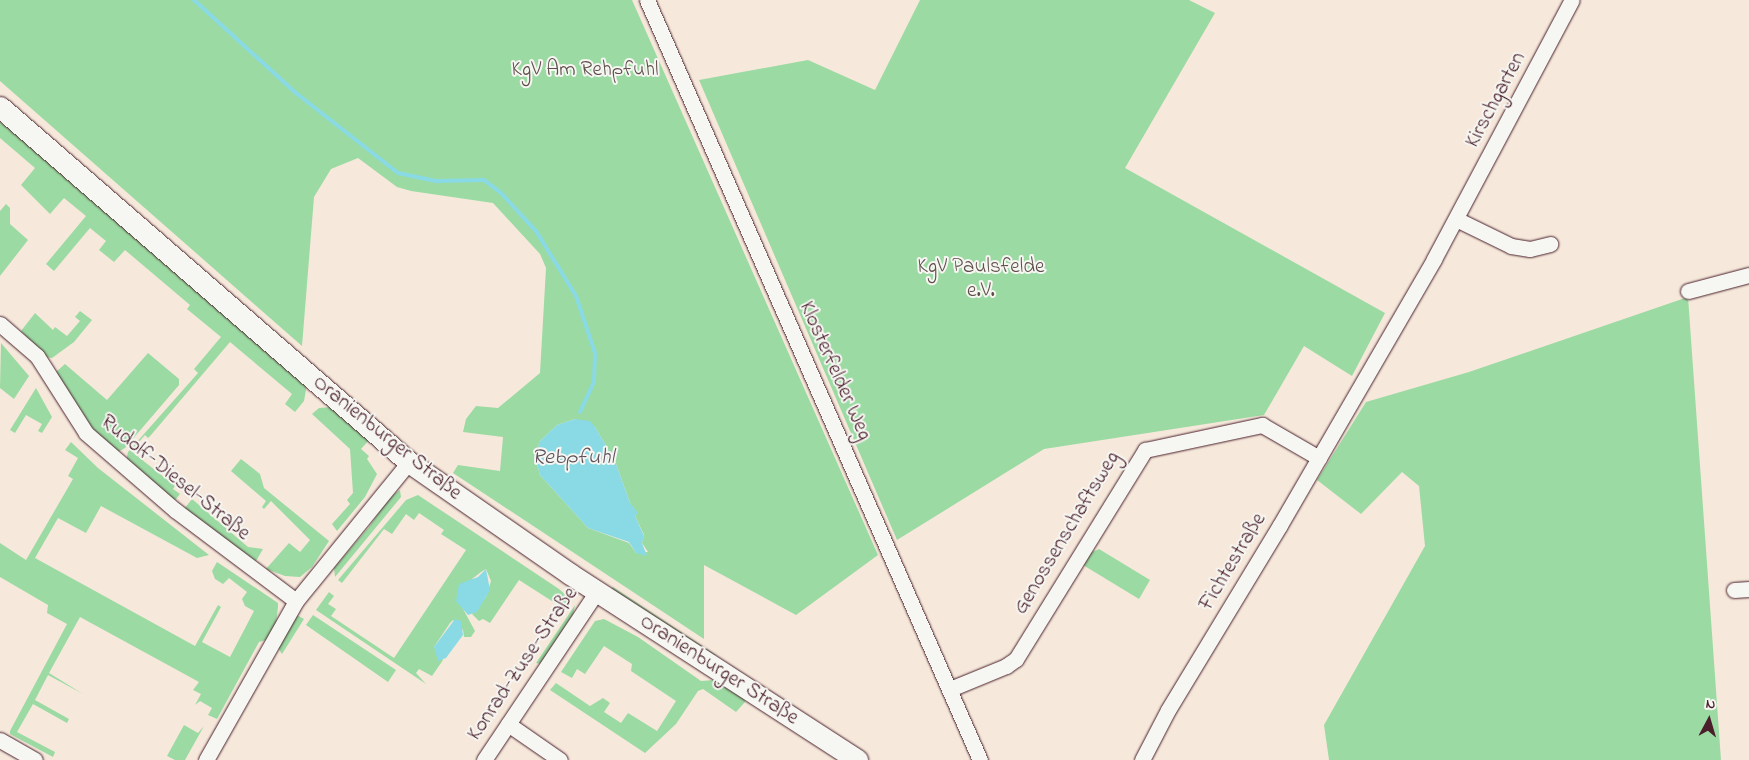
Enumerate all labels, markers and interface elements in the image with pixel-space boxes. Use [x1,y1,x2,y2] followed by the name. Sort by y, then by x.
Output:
[1460,48,1532,152] street label: Kirschgarten
[512,57,658,83] park label: KgV Am Rehpfuhl
[917,254,1045,304] park label: KgV Paulsfelde e.V.
[793,298,877,444] street label: Klosterfelder Weg
[307,370,467,506] street label: Oranienburger Straße
[95,410,255,546] street label: Rudolf-Diesel-Straße
[532,446,614,472] water label: Rebpfuhl
[1008,447,1126,619] street label: Genossenschaftsweg
[1194,509,1272,615] street label: Fichtestraße
[462,583,584,745] street label: Konrad-Zuse-Straße
[635,609,803,731] street label: Oranienburger Straße
[1705,694,1716,716] text: N
[1684,695,1734,745] north arrow

